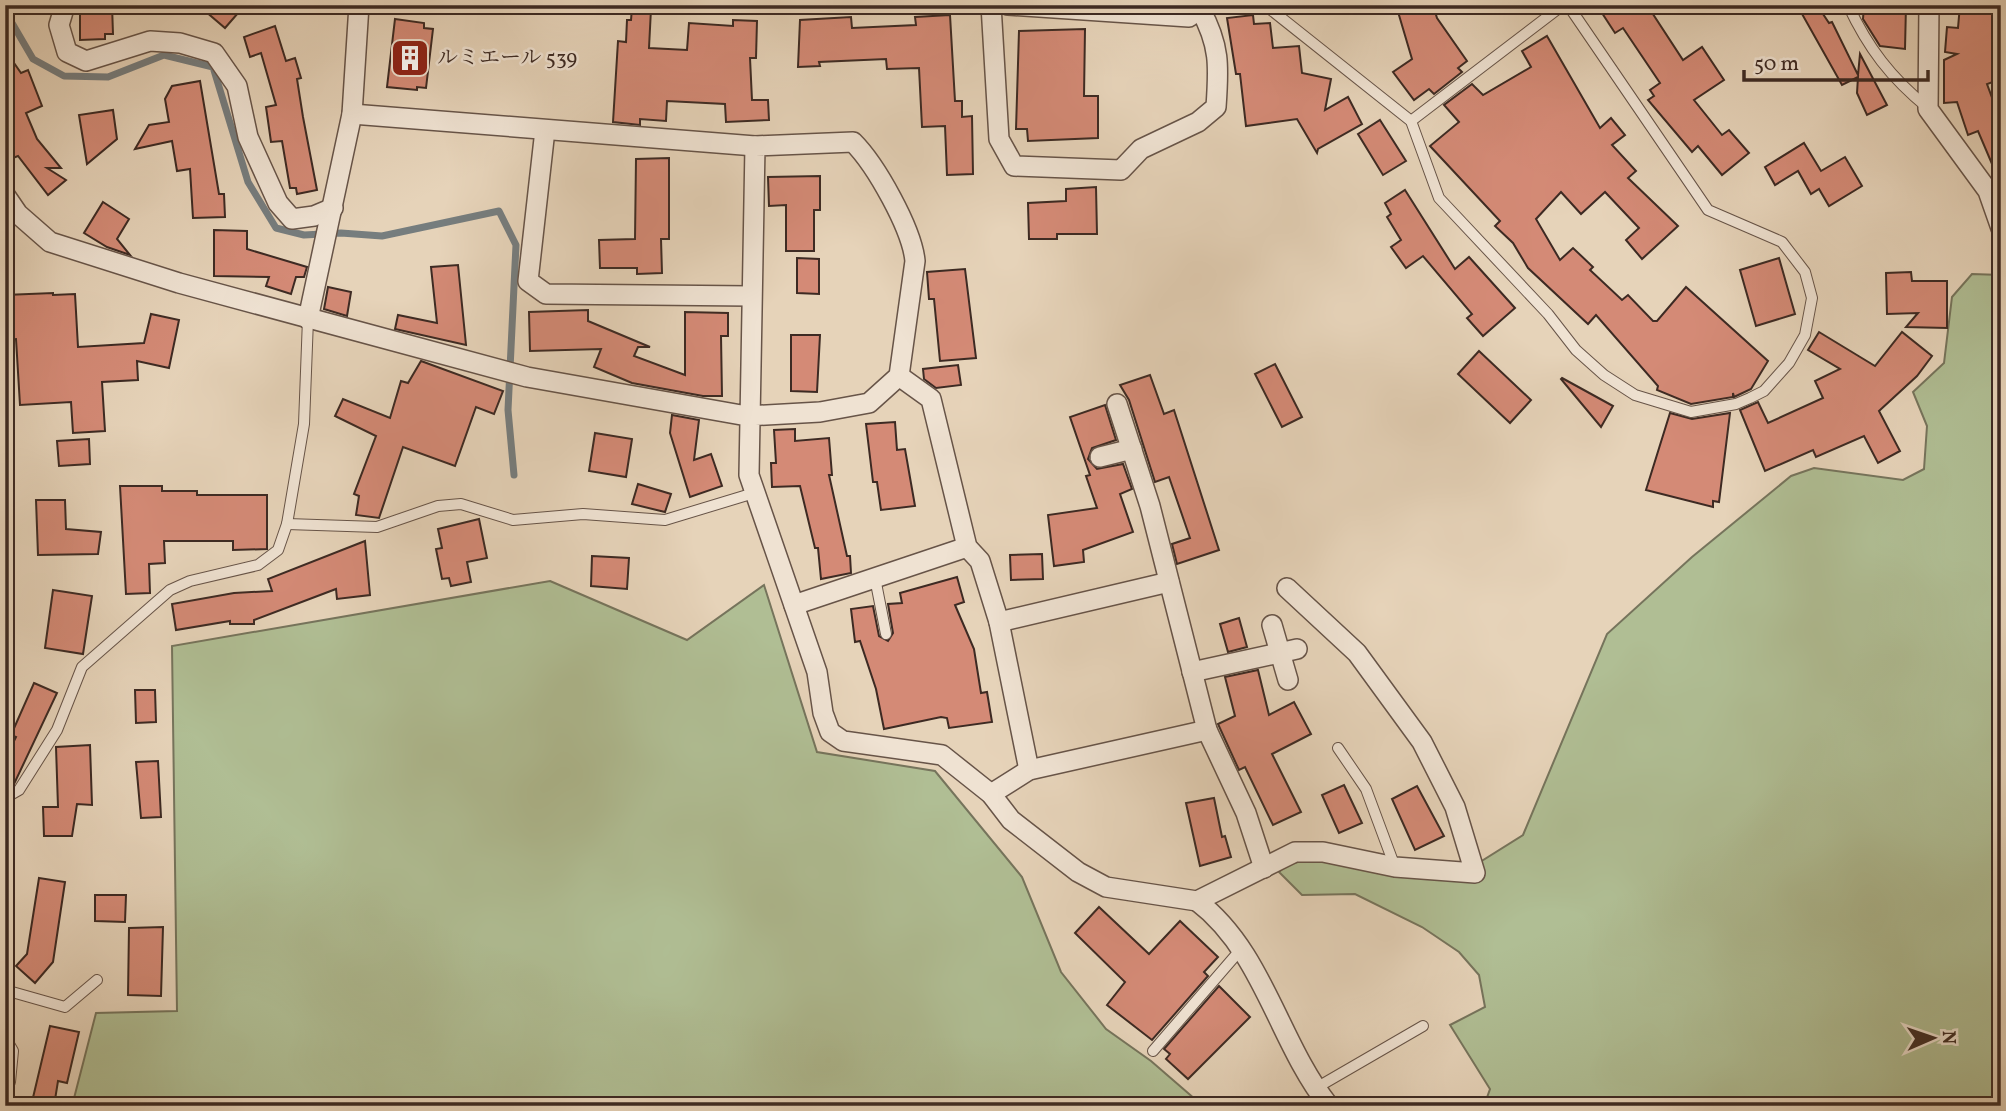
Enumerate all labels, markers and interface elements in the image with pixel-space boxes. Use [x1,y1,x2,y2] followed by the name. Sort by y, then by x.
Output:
[389,37,431,79] building icon: ルミエール 539
[1744,38,1927,82] scale bar
[437,44,577,73] place label: ルミエール 539
[1754,50,1799,79] text: 50 m
[1898,1002,1968,1072] north arrow
[1935,1030,1961,1045] text: N

